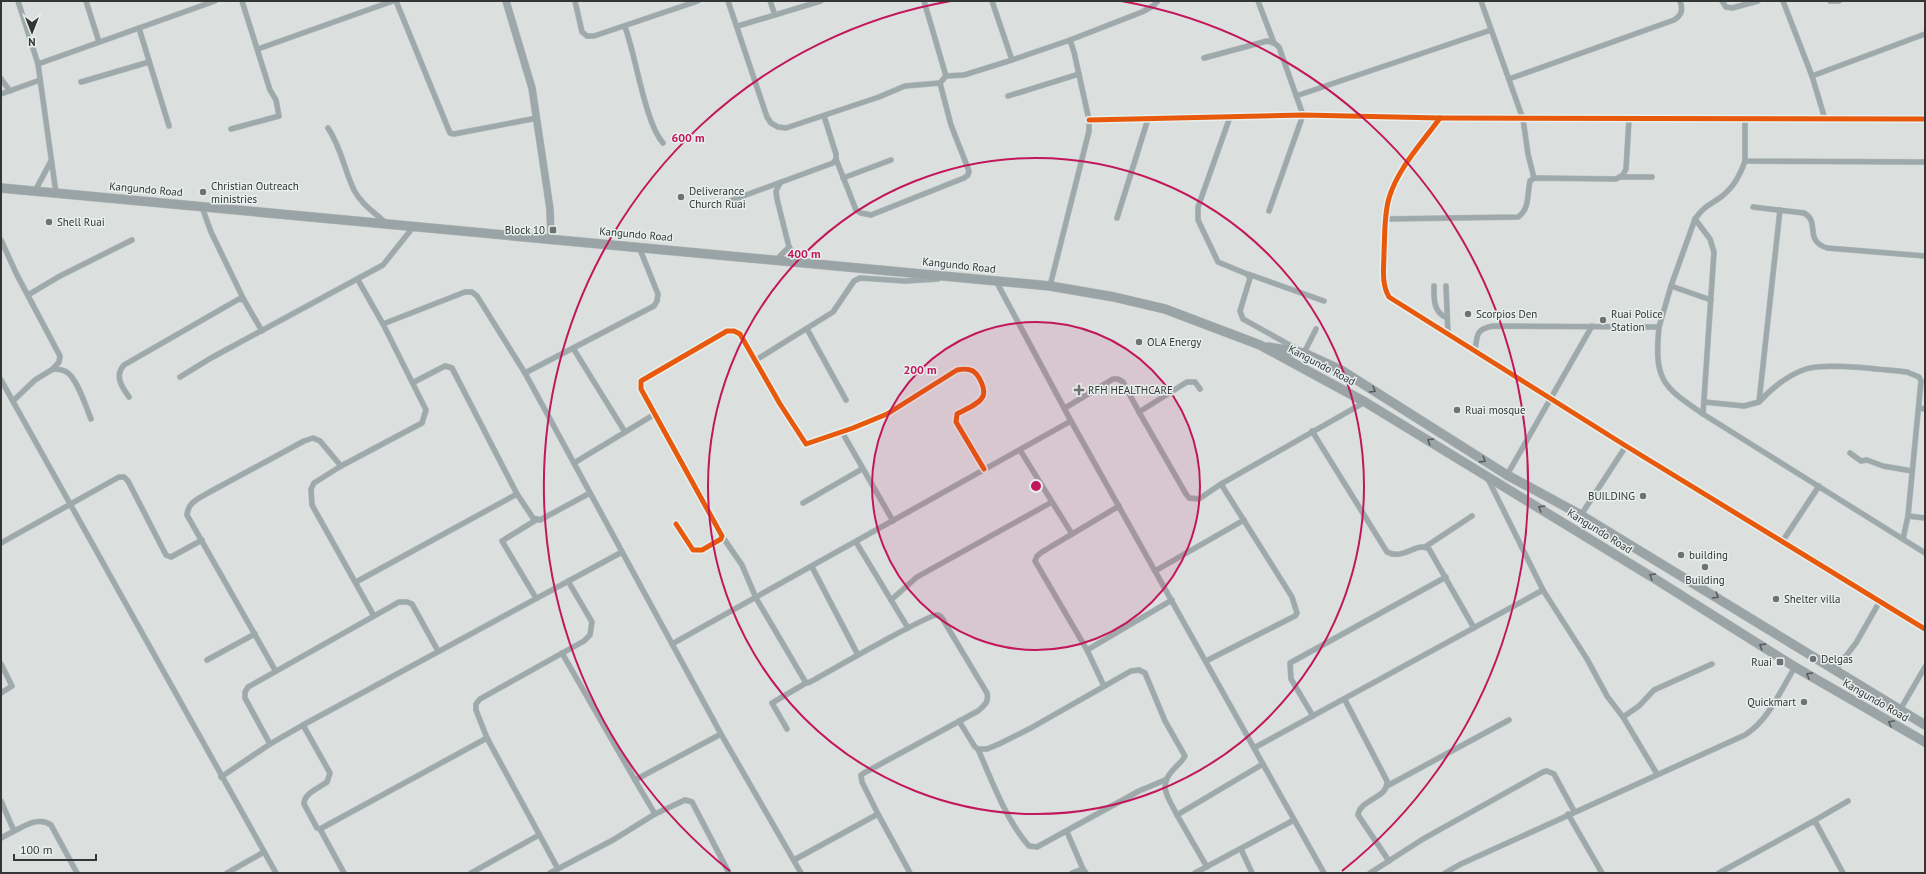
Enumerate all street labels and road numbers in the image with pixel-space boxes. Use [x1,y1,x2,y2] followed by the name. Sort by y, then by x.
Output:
[109,179,183,199] street label: Kangundo Road
[599,224,673,244] street label: Kangundo Road
[922,254,996,276] street label: Kangundo Road
[1286,342,1358,389] street label: Kangundo Road
[1565,506,1635,557] street label: Kangundo Road
[1841,675,1912,725] street label: Kangundo Road

